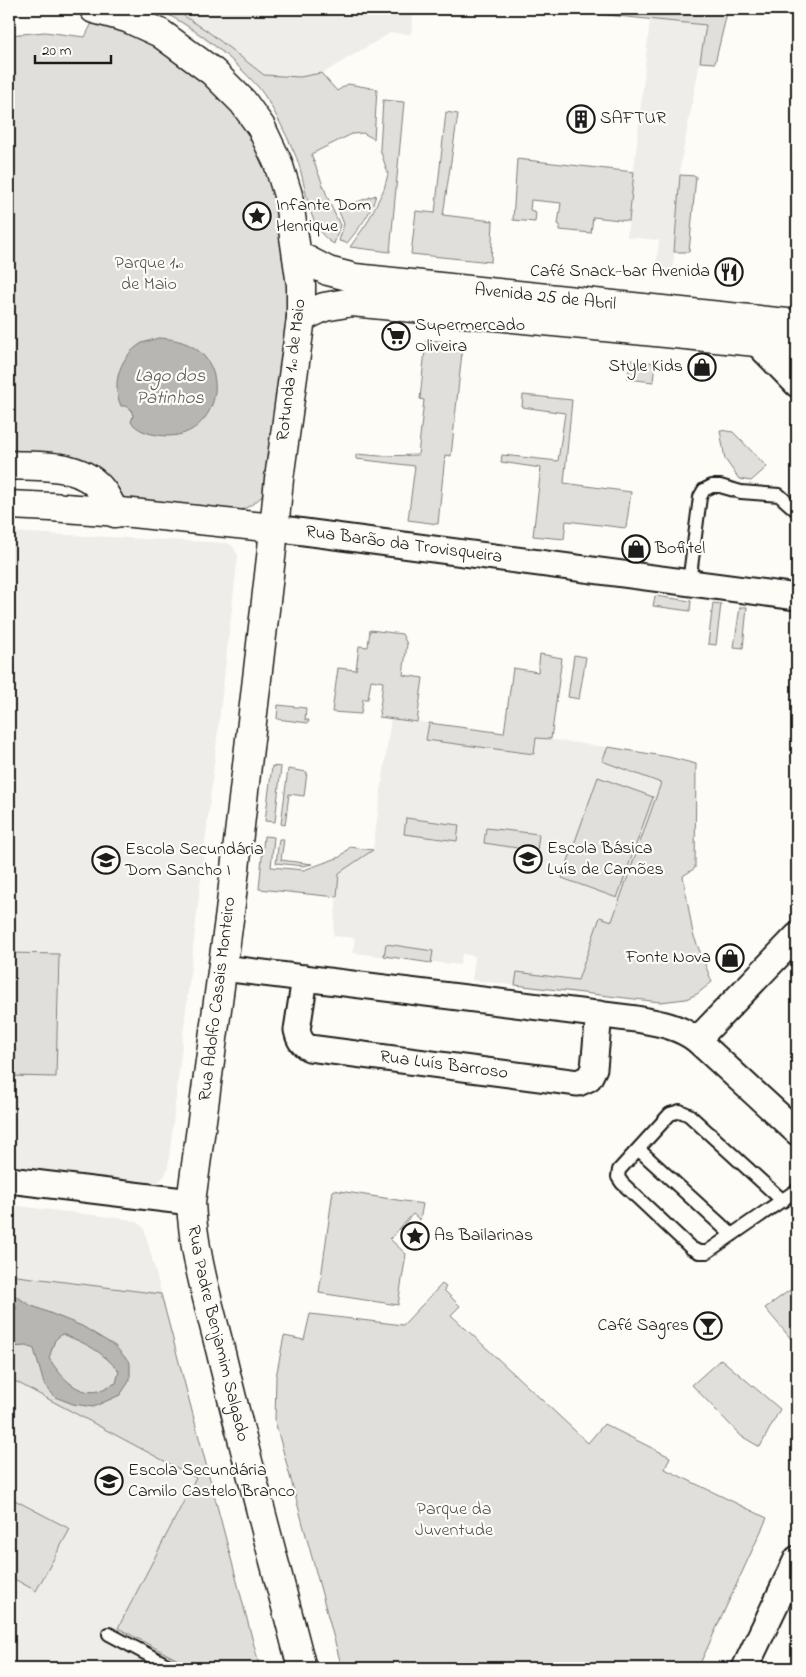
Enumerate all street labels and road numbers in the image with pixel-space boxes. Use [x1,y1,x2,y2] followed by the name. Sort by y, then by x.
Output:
[473,278,617,318] street label: Avenida 25 de Abril
[270,297,314,443] street label: Rotunda 1.º de Maio
[304,519,504,571] street label: Rua Barão da Trovisqueira
[193,895,243,1103] street label: Rua Adolfo Casais Monteiro
[378,1044,510,1087] street label: Rua Luís Barroso
[180,1224,255,1444] street label: Rua Padre Benjamim Salgado

